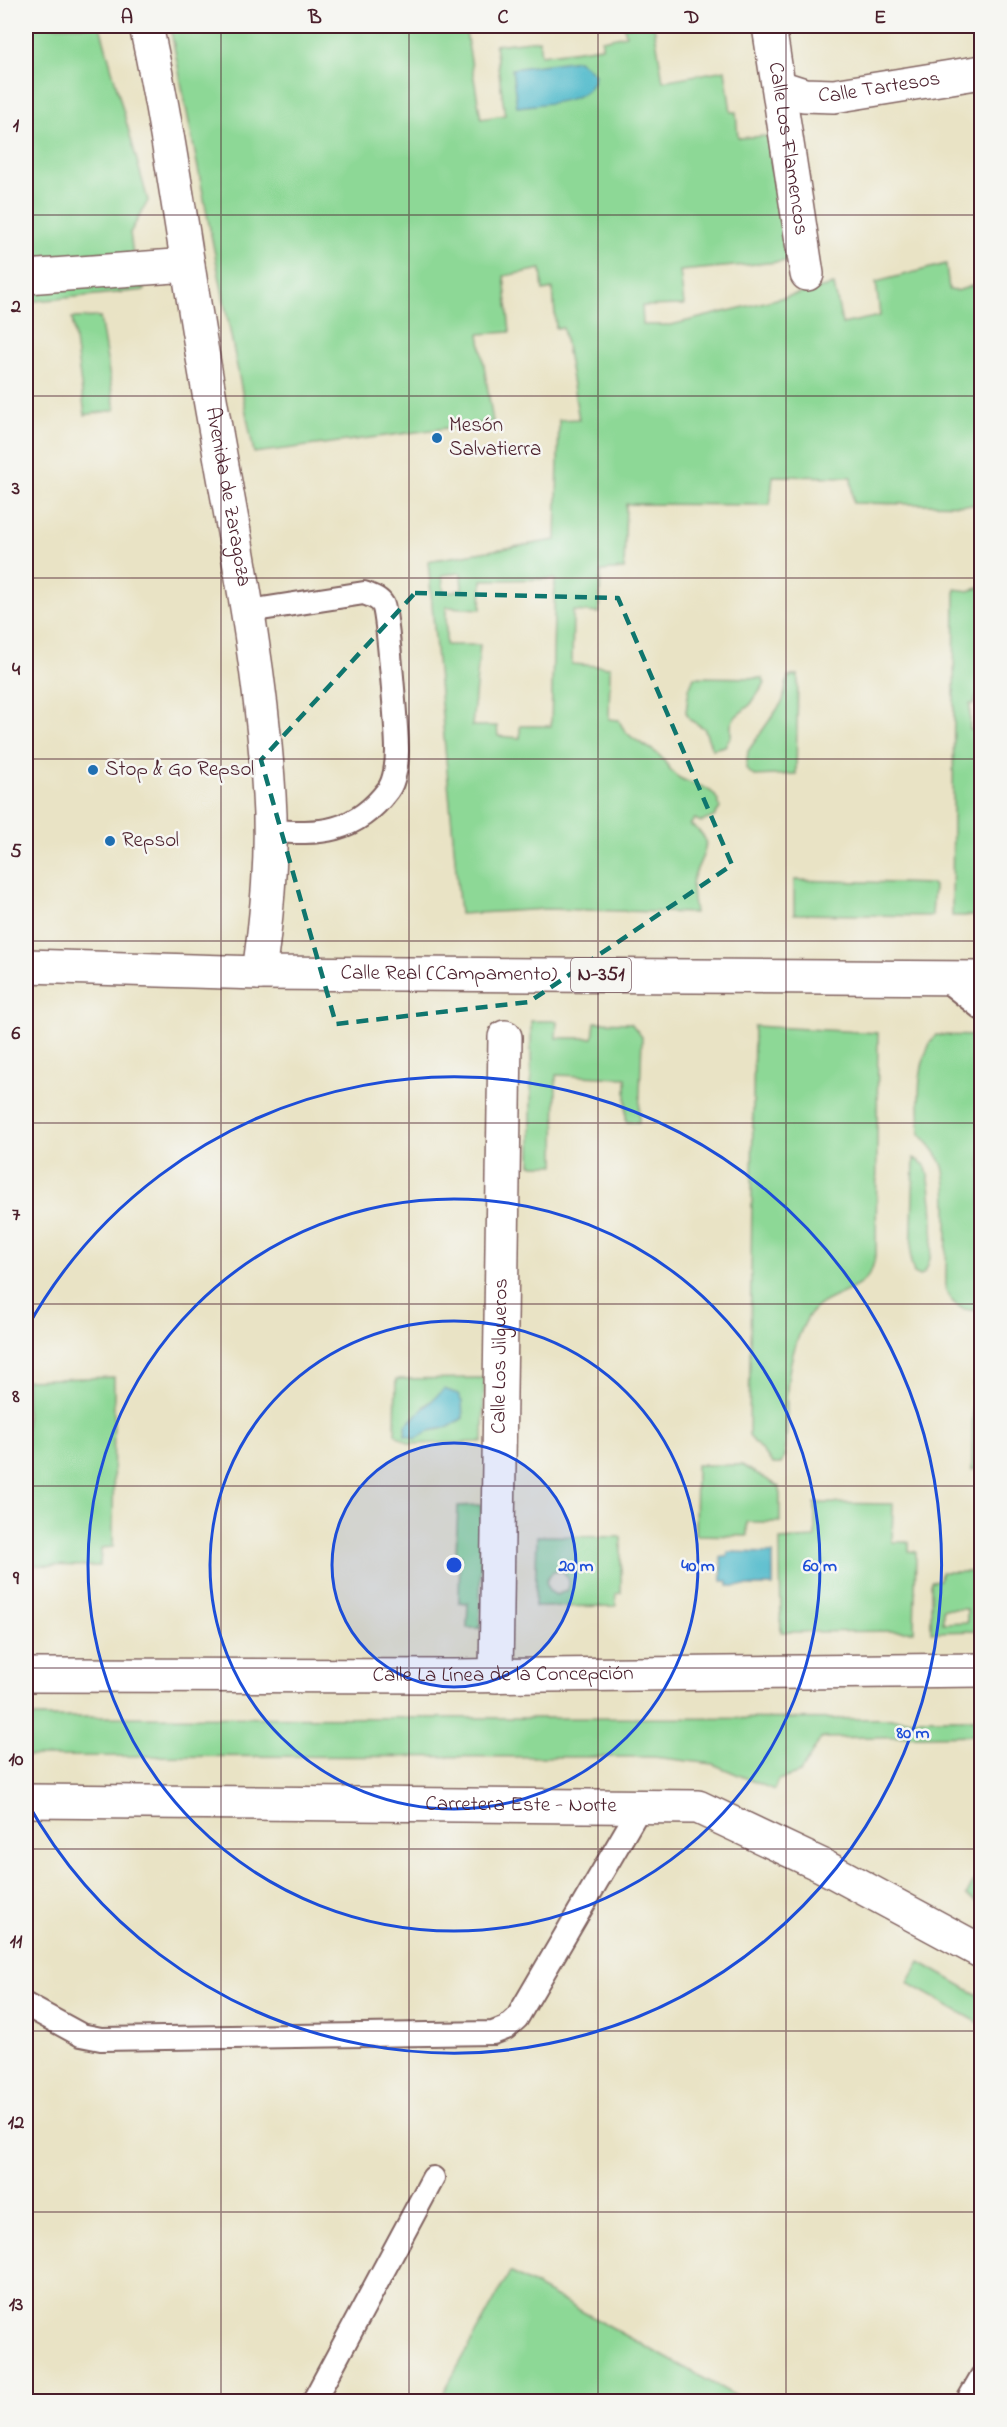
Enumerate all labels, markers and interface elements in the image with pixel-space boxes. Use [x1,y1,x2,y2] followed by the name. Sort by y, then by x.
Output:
[121,4,133,33] text: A
[307,4,322,33] text: B
[498,4,509,33] text: C
[684,4,699,33] text: D
[874,4,886,33] text: E
[760,60,816,237] street label: Calle Los Flamencos
[818,64,942,112] street label: Calle Tartesos
[13,112,20,141] text: 1
[10,293,21,322] text: 2
[197,405,258,589] street label: Avenida de Zaragoza
[449,411,541,465] place label: Mesón Salvatierra
[430,431,444,445] marker: Mesón Salvatierra
[11,475,20,504] text: 3
[12,656,21,685] text: 4
[105,755,254,785] place label: Stop & Go Repsol
[86,763,100,777] marker: Stop & Go Repsol
[122,826,179,856] place label: Repsol
[103,834,117,848] marker: Repsol
[10,838,22,867] text: 5
[571,958,631,992] road number: N-351
[340,959,557,990] street label: Calle Real (Campamento)
[12,1020,21,1049] text: 6
[12,1201,21,1230] text: 7
[484,1278,518,1434] street label: Calle Los Jilgueros
[11,1383,20,1412] text: 8
[557,1554,594,1580] text: 20 m
[681,1554,715,1580] text: 40 m
[803,1554,837,1580] text: 60 m
[444,1555,464,1575] centre of rings
[12,1565,20,1594] text: 9
[373,1659,634,1691] street label: Calle La Línea de la Concepción
[896,1721,930,1747] text: 80 m
[9,1746,24,1775] text: 10
[425,1790,617,1821] street label: Carretera Este - Norte
[10,1928,23,1957] text: 11
[8,2109,24,2138] text: 12
[9,2291,23,2320] text: 13

